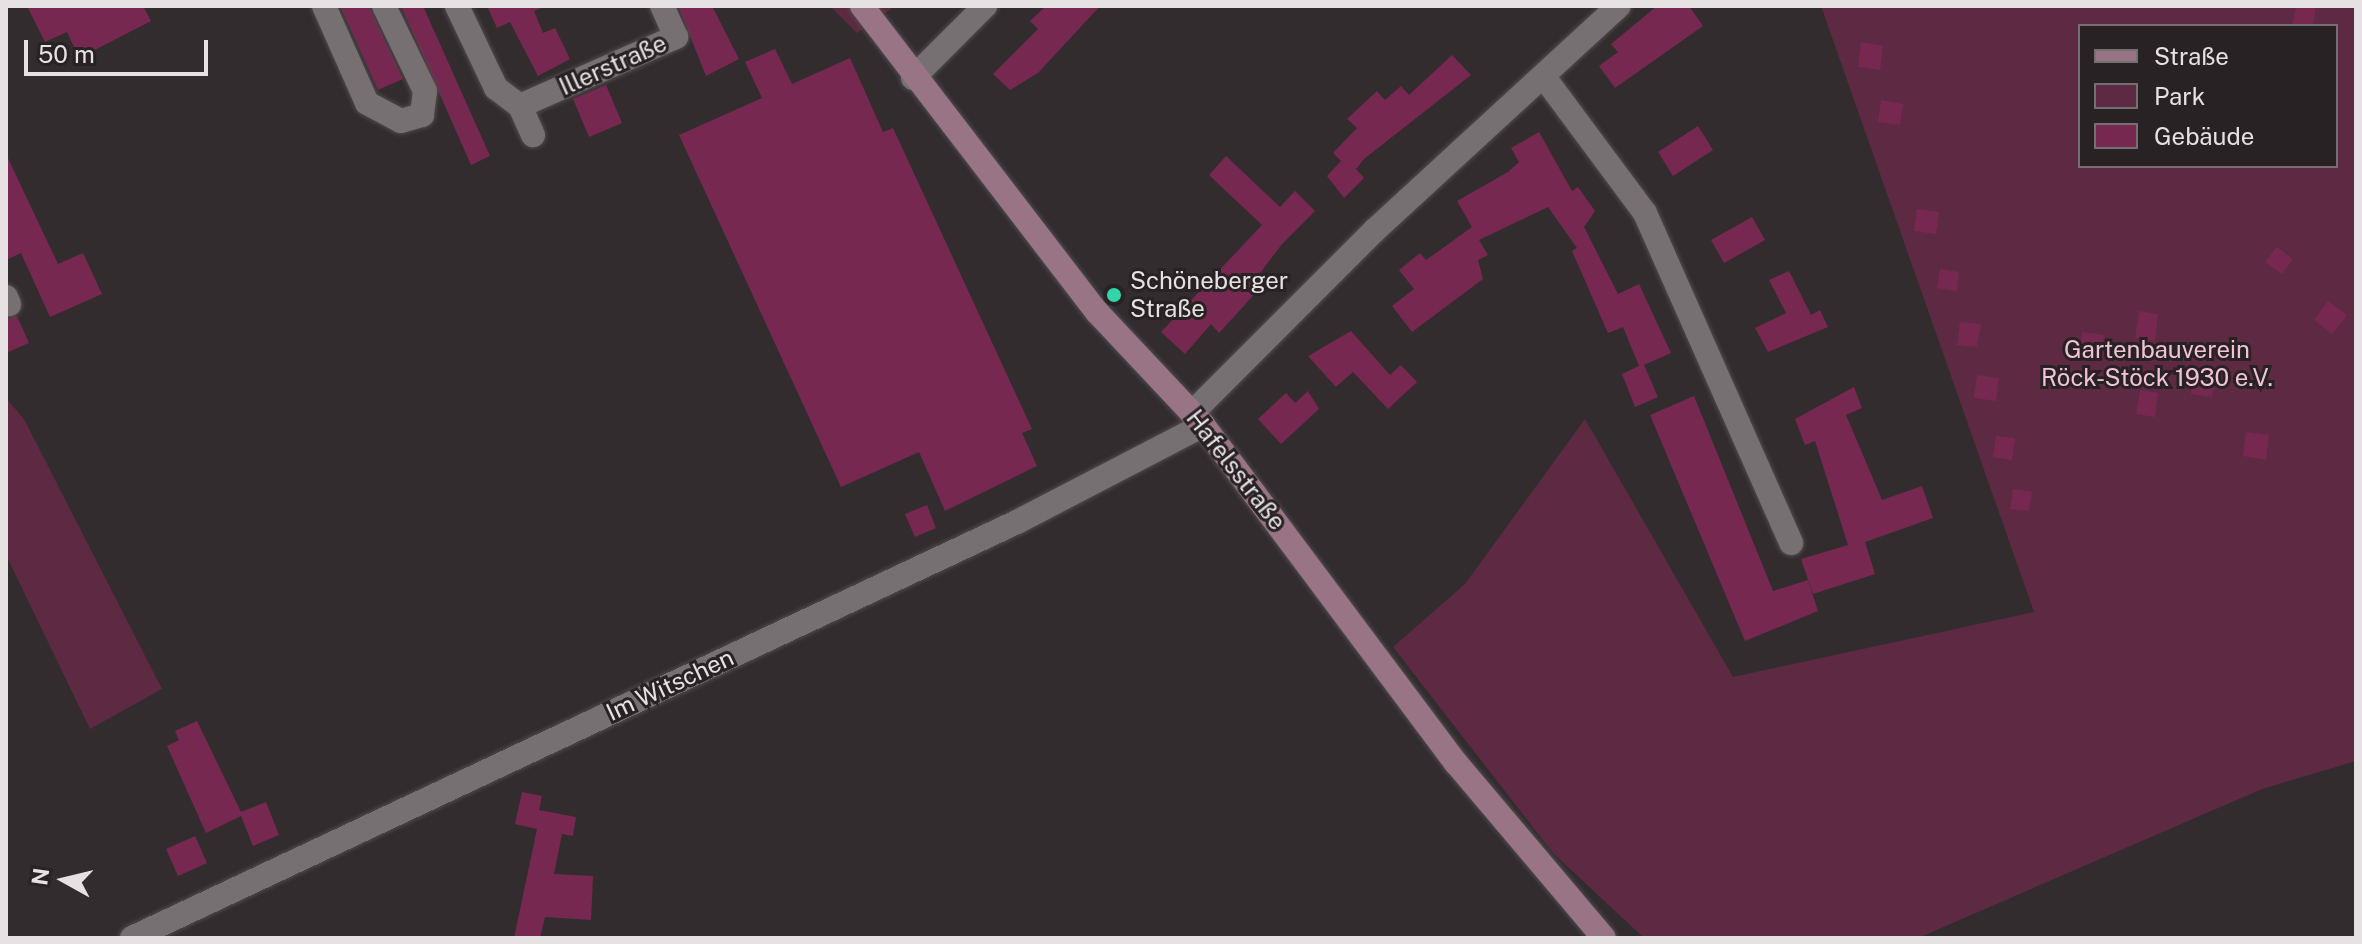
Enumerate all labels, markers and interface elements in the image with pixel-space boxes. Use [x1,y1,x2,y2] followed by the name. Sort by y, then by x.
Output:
[28,24,212,74] scale bar
[2078,24,2338,168] legend
[555,29,671,101] street label: Illerstraße
[38,40,95,68] text: 50 m
[2154,42,2229,70] text: Straße
[2154,82,2205,110] text: Park
[2154,122,2254,150] text: Gebäude
[1130,267,1288,323] place label: Schöneberger Straße
[1105,286,1123,304] marker: Schöneberger Straße
[2041,336,2273,392] park label: Gartenbauverein Röck-Stöck 1930 e.V.
[1180,404,1292,536] street label: Hafelsstraße
[601,643,739,727] street label: Im Witschen
[24,840,104,920] north arrow
[26,866,54,887] text: N

